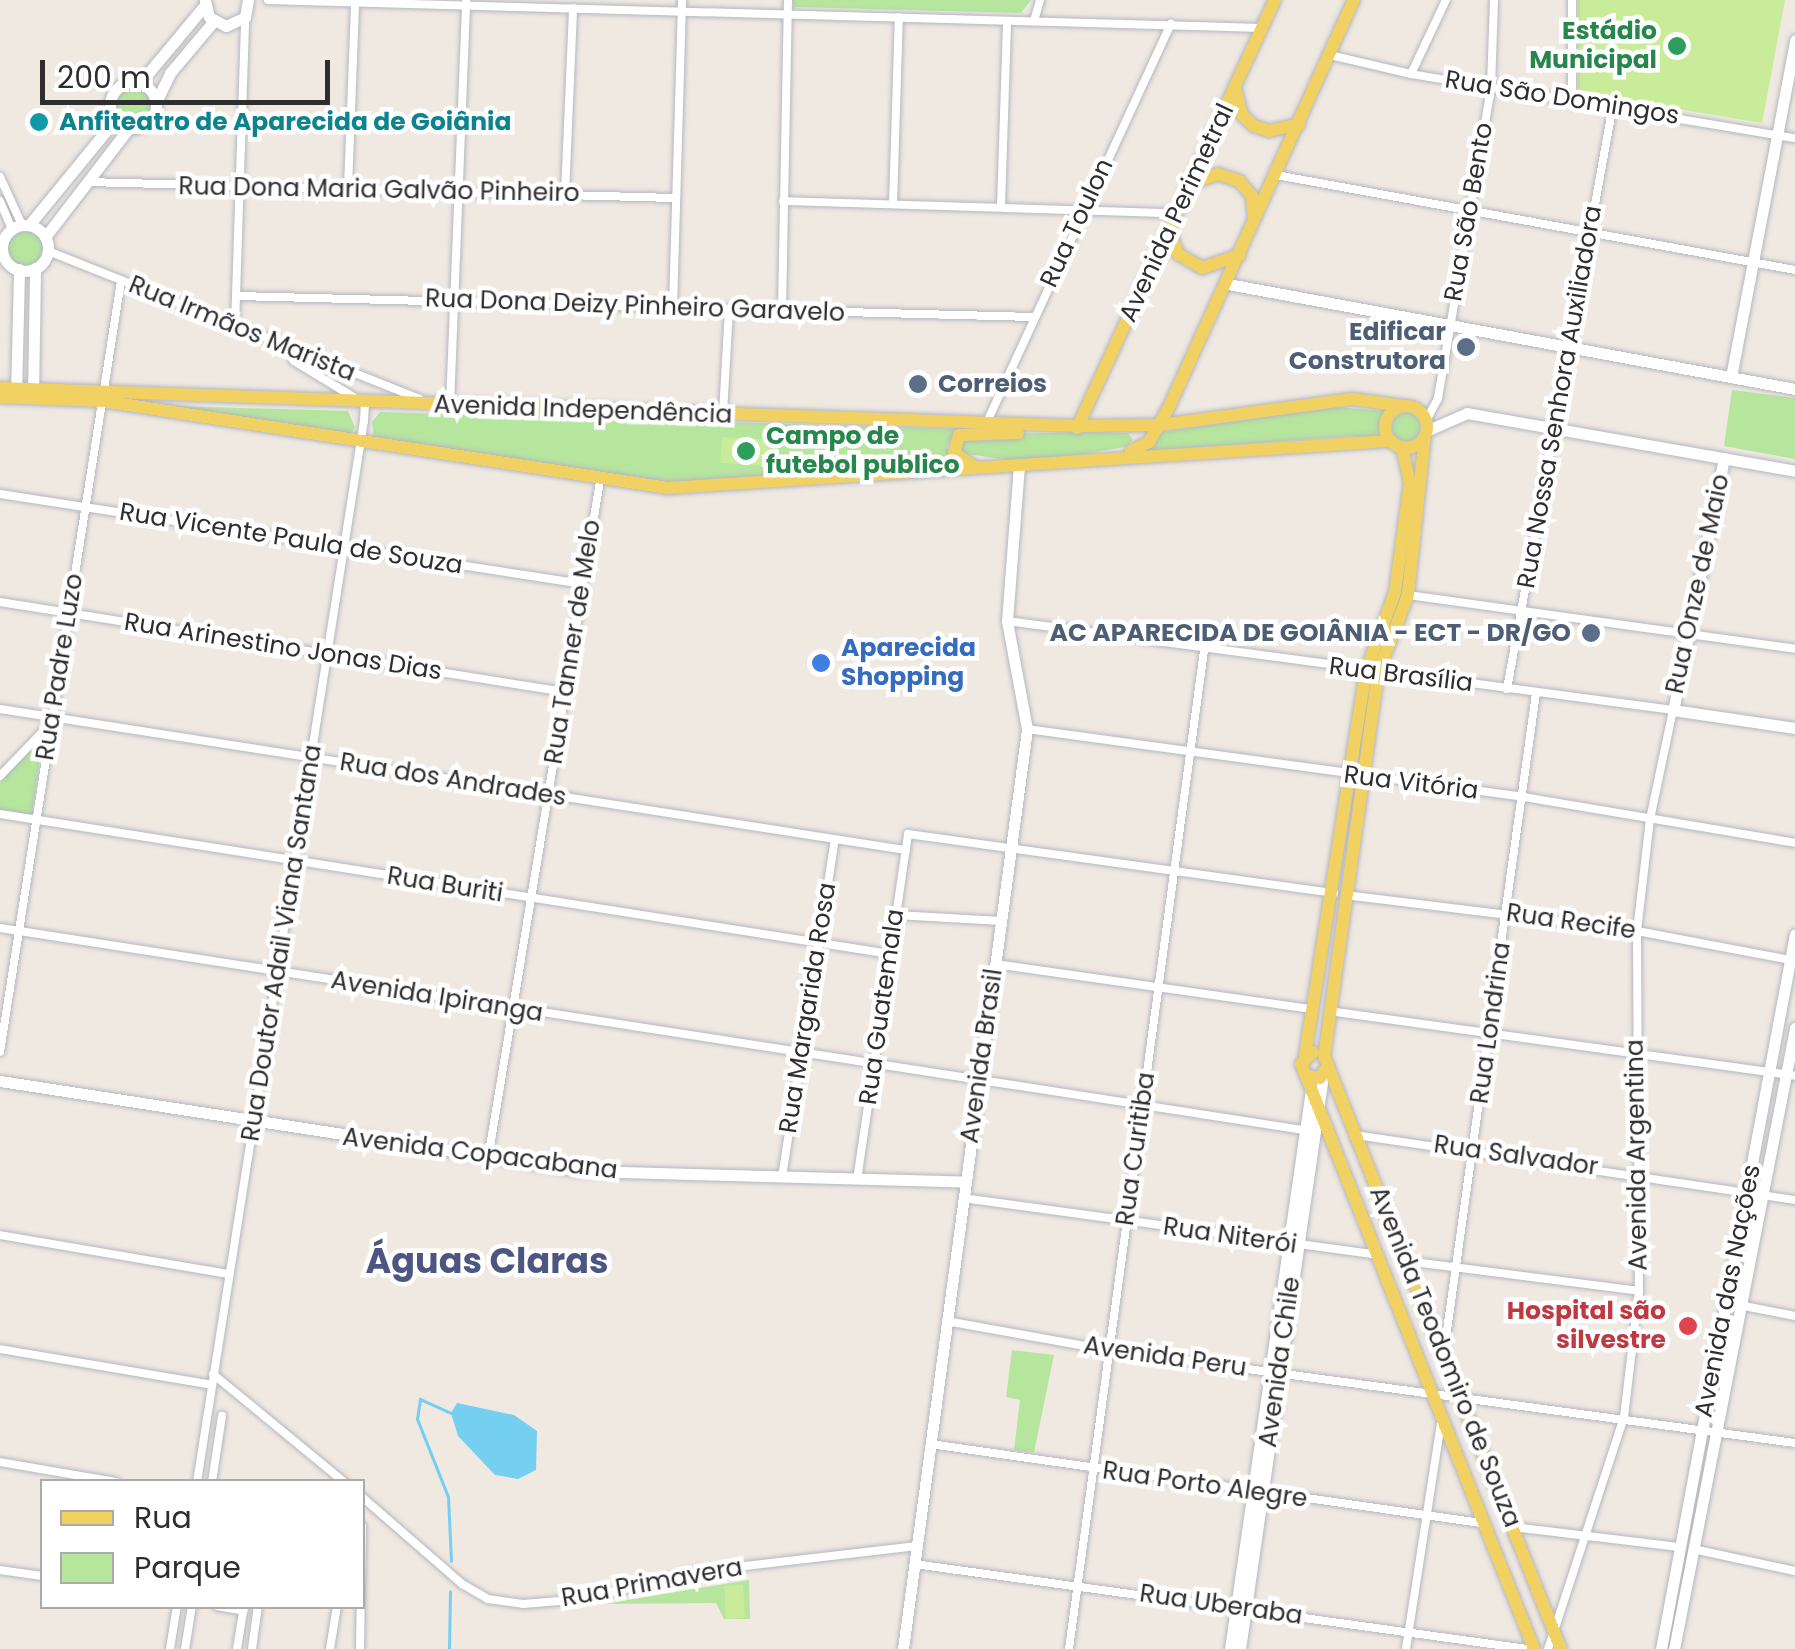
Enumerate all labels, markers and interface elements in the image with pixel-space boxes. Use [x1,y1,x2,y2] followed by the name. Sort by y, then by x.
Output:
[1529,17,1657,76] place label: Estádio Municipal
[1666,35,1688,57] marker: Estádio Municipal
[45,40,335,102] scale bar
[57,56,151,99] text: 200 m
[1443,65,1681,131] street label: Rua São Domingos
[1113,99,1241,327] street label: Avenida Perimetral
[59,107,511,137] place label: Anfiteatro de Aparecida de Goiânia
[28,111,50,133] marker: Anfiteatro de Aparecida de Goiânia
[1439,120,1499,304] street label: Rua São Bento
[1034,154,1120,292] street label: Rua Toulon
[178,172,580,208] street label: Rua Dona Maria Galvão Pinheiro
[1512,203,1608,591] street label: Rua Nossa Senhora Auxiliadora
[124,270,360,388] street label: Rua Irmãos Marista
[425,284,845,328] street label: Rua Dona Deizy Pinheiro Garavelo
[1289,318,1446,377] place label: Edificar Construtora
[1455,336,1477,358] marker: Edificar Construtora
[938,369,1047,399] place label: Correios
[907,373,929,395] marker: Correios
[433,390,733,430] street label: Avenida Independência
[766,422,960,481] place label: Campo de futebol publico
[735,440,757,462] marker: Campo de futebol publico
[1660,472,1736,696] street label: Rua Onze de Maio
[117,497,465,581] street label: Rua Vicente Paula de Souza
[539,518,607,766] street label: Rua Tanner de Melo
[30,571,90,763] street label: Rua Padre Luzo
[122,607,444,687] street label: Rua Arinestino Jonas Dias
[1049,618,1571,648] place label: AC APARECIDA DE GOIÂNIA - ECT - DR/GO
[1580,622,1602,644] marker: AC APARECIDA DE GOIÂNIA - ECT - DR/GO
[841,634,976,693] place label: Aparecida Shopping
[1327,651,1475,699] street label: Rua Brasília
[810,652,832,674] marker: Aparecida Shopping
[236,743,328,1143] street label: Rua Doutor Adail Viana Santana
[338,747,568,813] street label: Rua dos Andrades
[1342,760,1480,806] street label: Rua Vitória
[385,861,505,909] street label: Rua Buriti
[773,881,843,1135] street label: Rua Margarida Rosa
[1504,898,1638,946] street label: Rua Recife
[853,907,911,1107] street label: Rua Guatemala
[1465,940,1517,1106] street label: Rua Londrina
[329,965,545,1029] street label: Avenida Ipiranga
[955,967,1009,1145] street label: Avenida Brasil
[1620,1039,1654,1271] street label: Avenida Argentina
[1110,1070,1162,1228] street label: Rua Curitiba
[341,1122,619,1186] street label: Avenida Copacabana
[1432,1130,1600,1182] street label: Rua Salvador
[1689,1162,1767,1420] street label: Avenida das Nações
[1363,1182,1527,1532] street label: Avenida Teodomiro de Souza
[1161,1212,1299,1260] street label: Rua Niterói
[366,1240,608,1282] district label: Águas Claras
[1253,1275,1307,1449] street label: Avenida Chile
[1507,1297,1666,1356] place label: Hospital são silvestre
[1675,1313,1701,1339] marker: Hospital são silvestre
[1082,1331,1248,1383] street label: Avenida Peru
[1101,1456,1309,1514] street label: Rua Porto Alegre
[40,1479,365,1609] legend
[134,1496,192,1539] text: Rua
[134,1546,241,1589] text: Parque
[559,1552,745,1614] street label: Rua Primavera
[1138,1579,1304,1631] street label: Rua Uberaba

